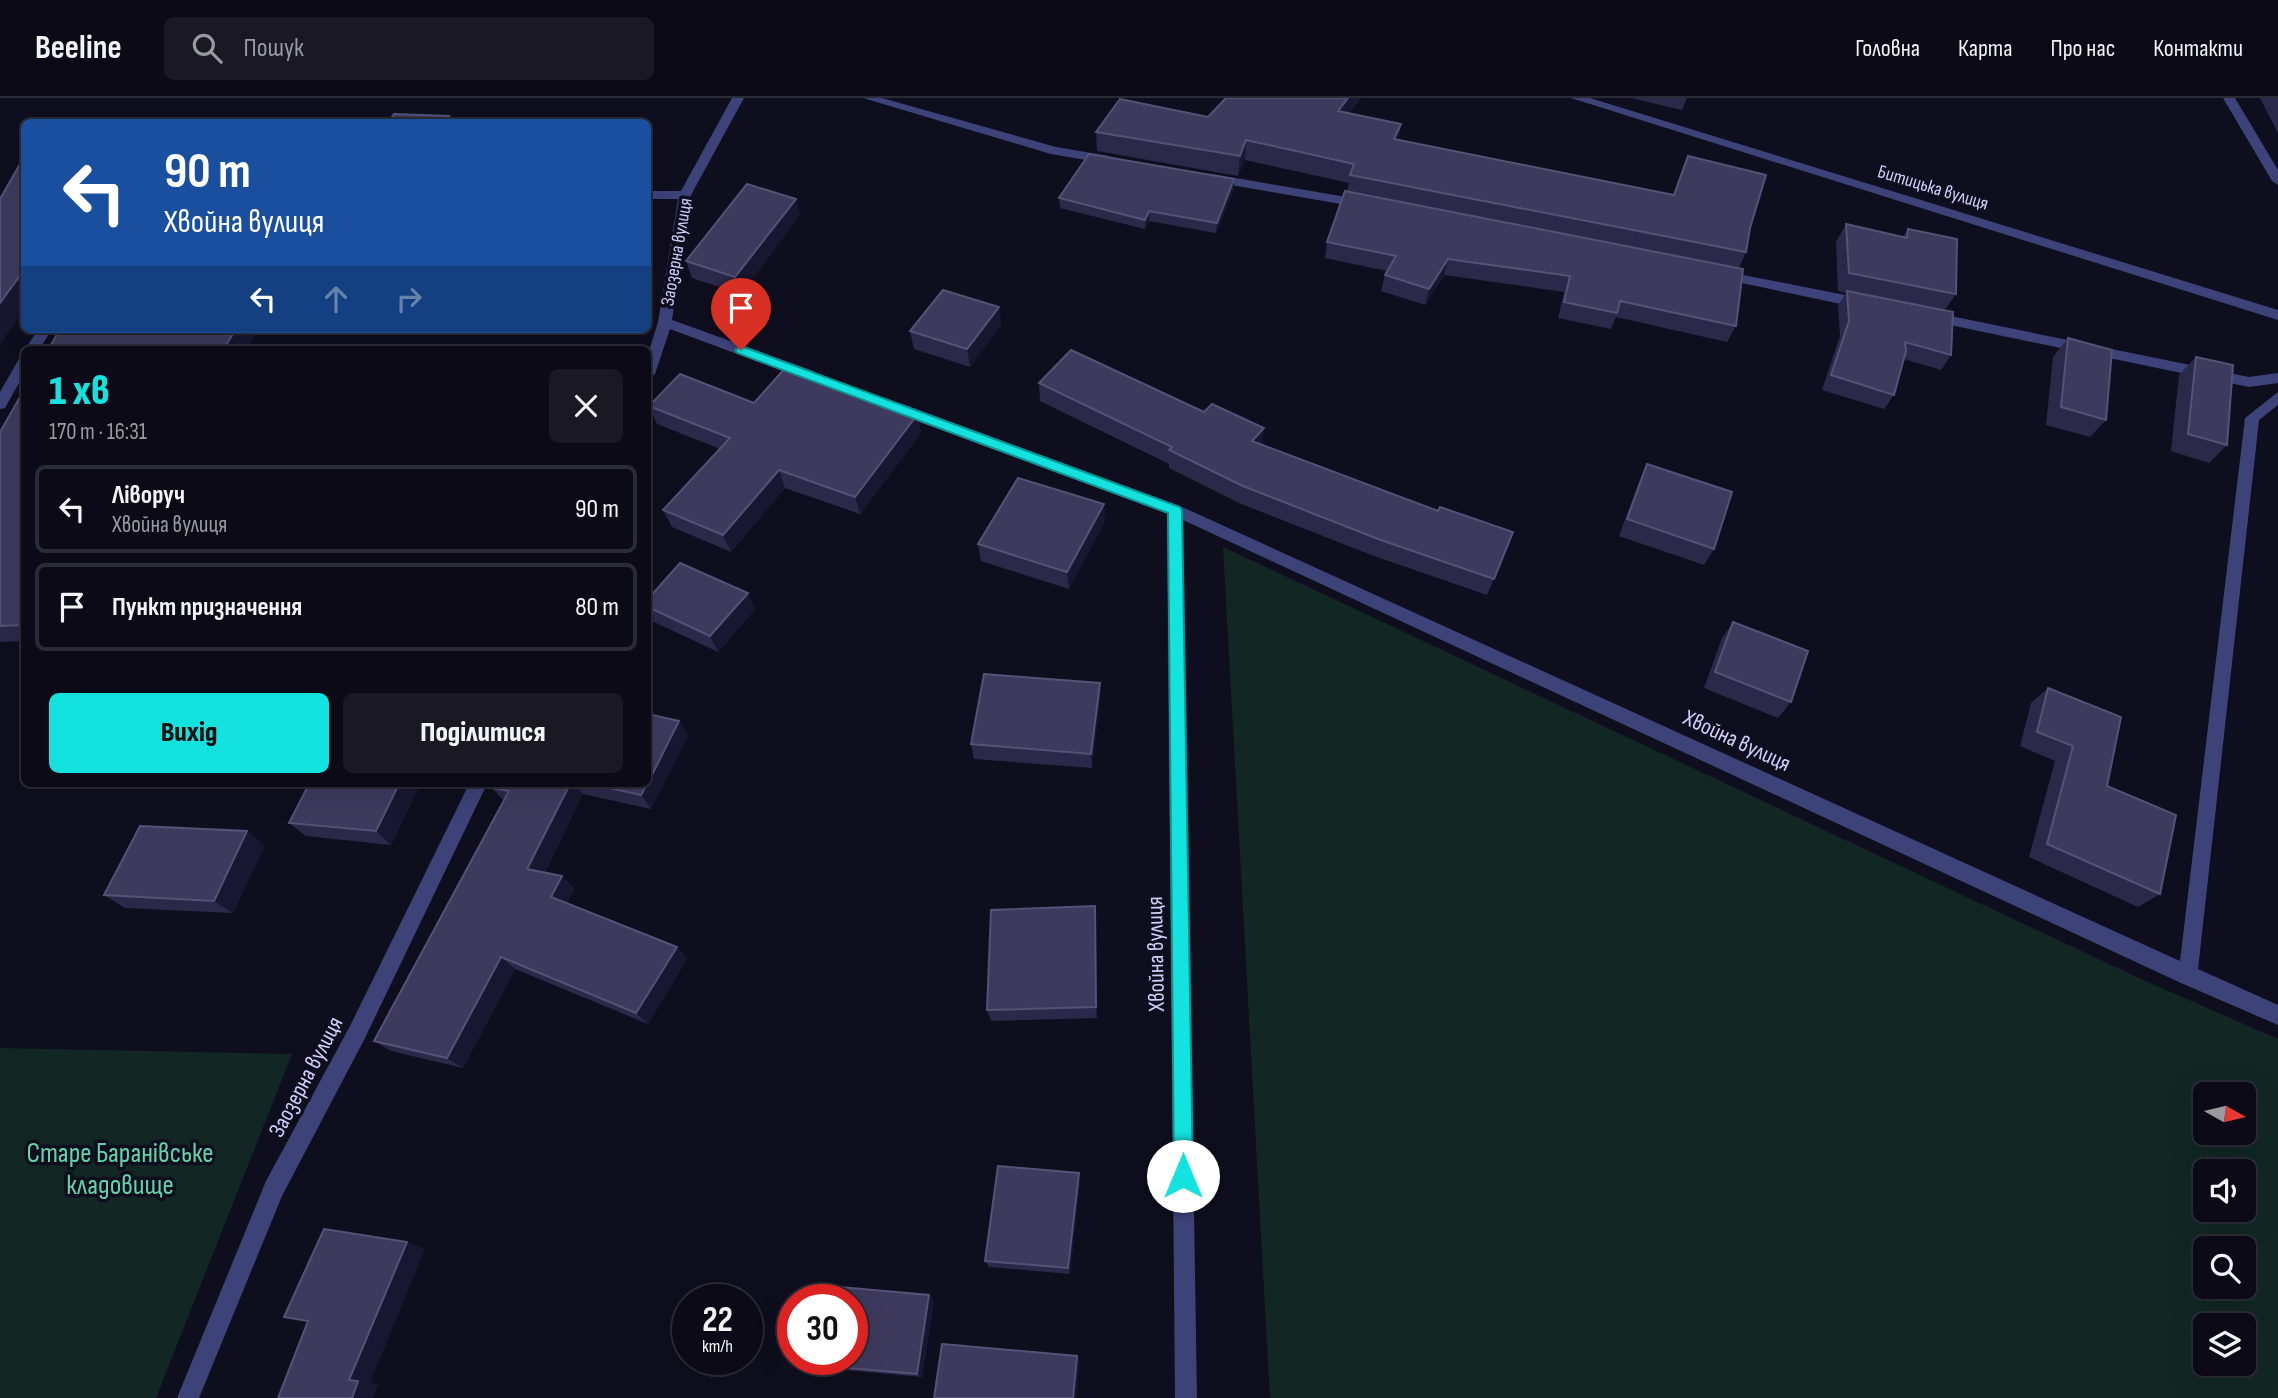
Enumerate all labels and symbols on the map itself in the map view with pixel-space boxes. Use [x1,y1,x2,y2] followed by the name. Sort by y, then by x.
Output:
[1875,160,1991,216] street label: Битицька вулиця
[656,196,698,308] street label: Заозерна вулиця
[711,278,771,350] pin
[1678,704,1795,778] street label: Хвойна вулиця
[1141,896,1171,1013] street label: Хвойна вулиця
[263,1012,349,1142] street label: Заозерна вулиця
[2193,1082,2256,1144] north arrow
[26,1137,214,1202] park label: Старе Баранівське кладовище
[1146,1139,1220,1213] position arrow
[777,1284,868,1375] speed limit sign: 30

